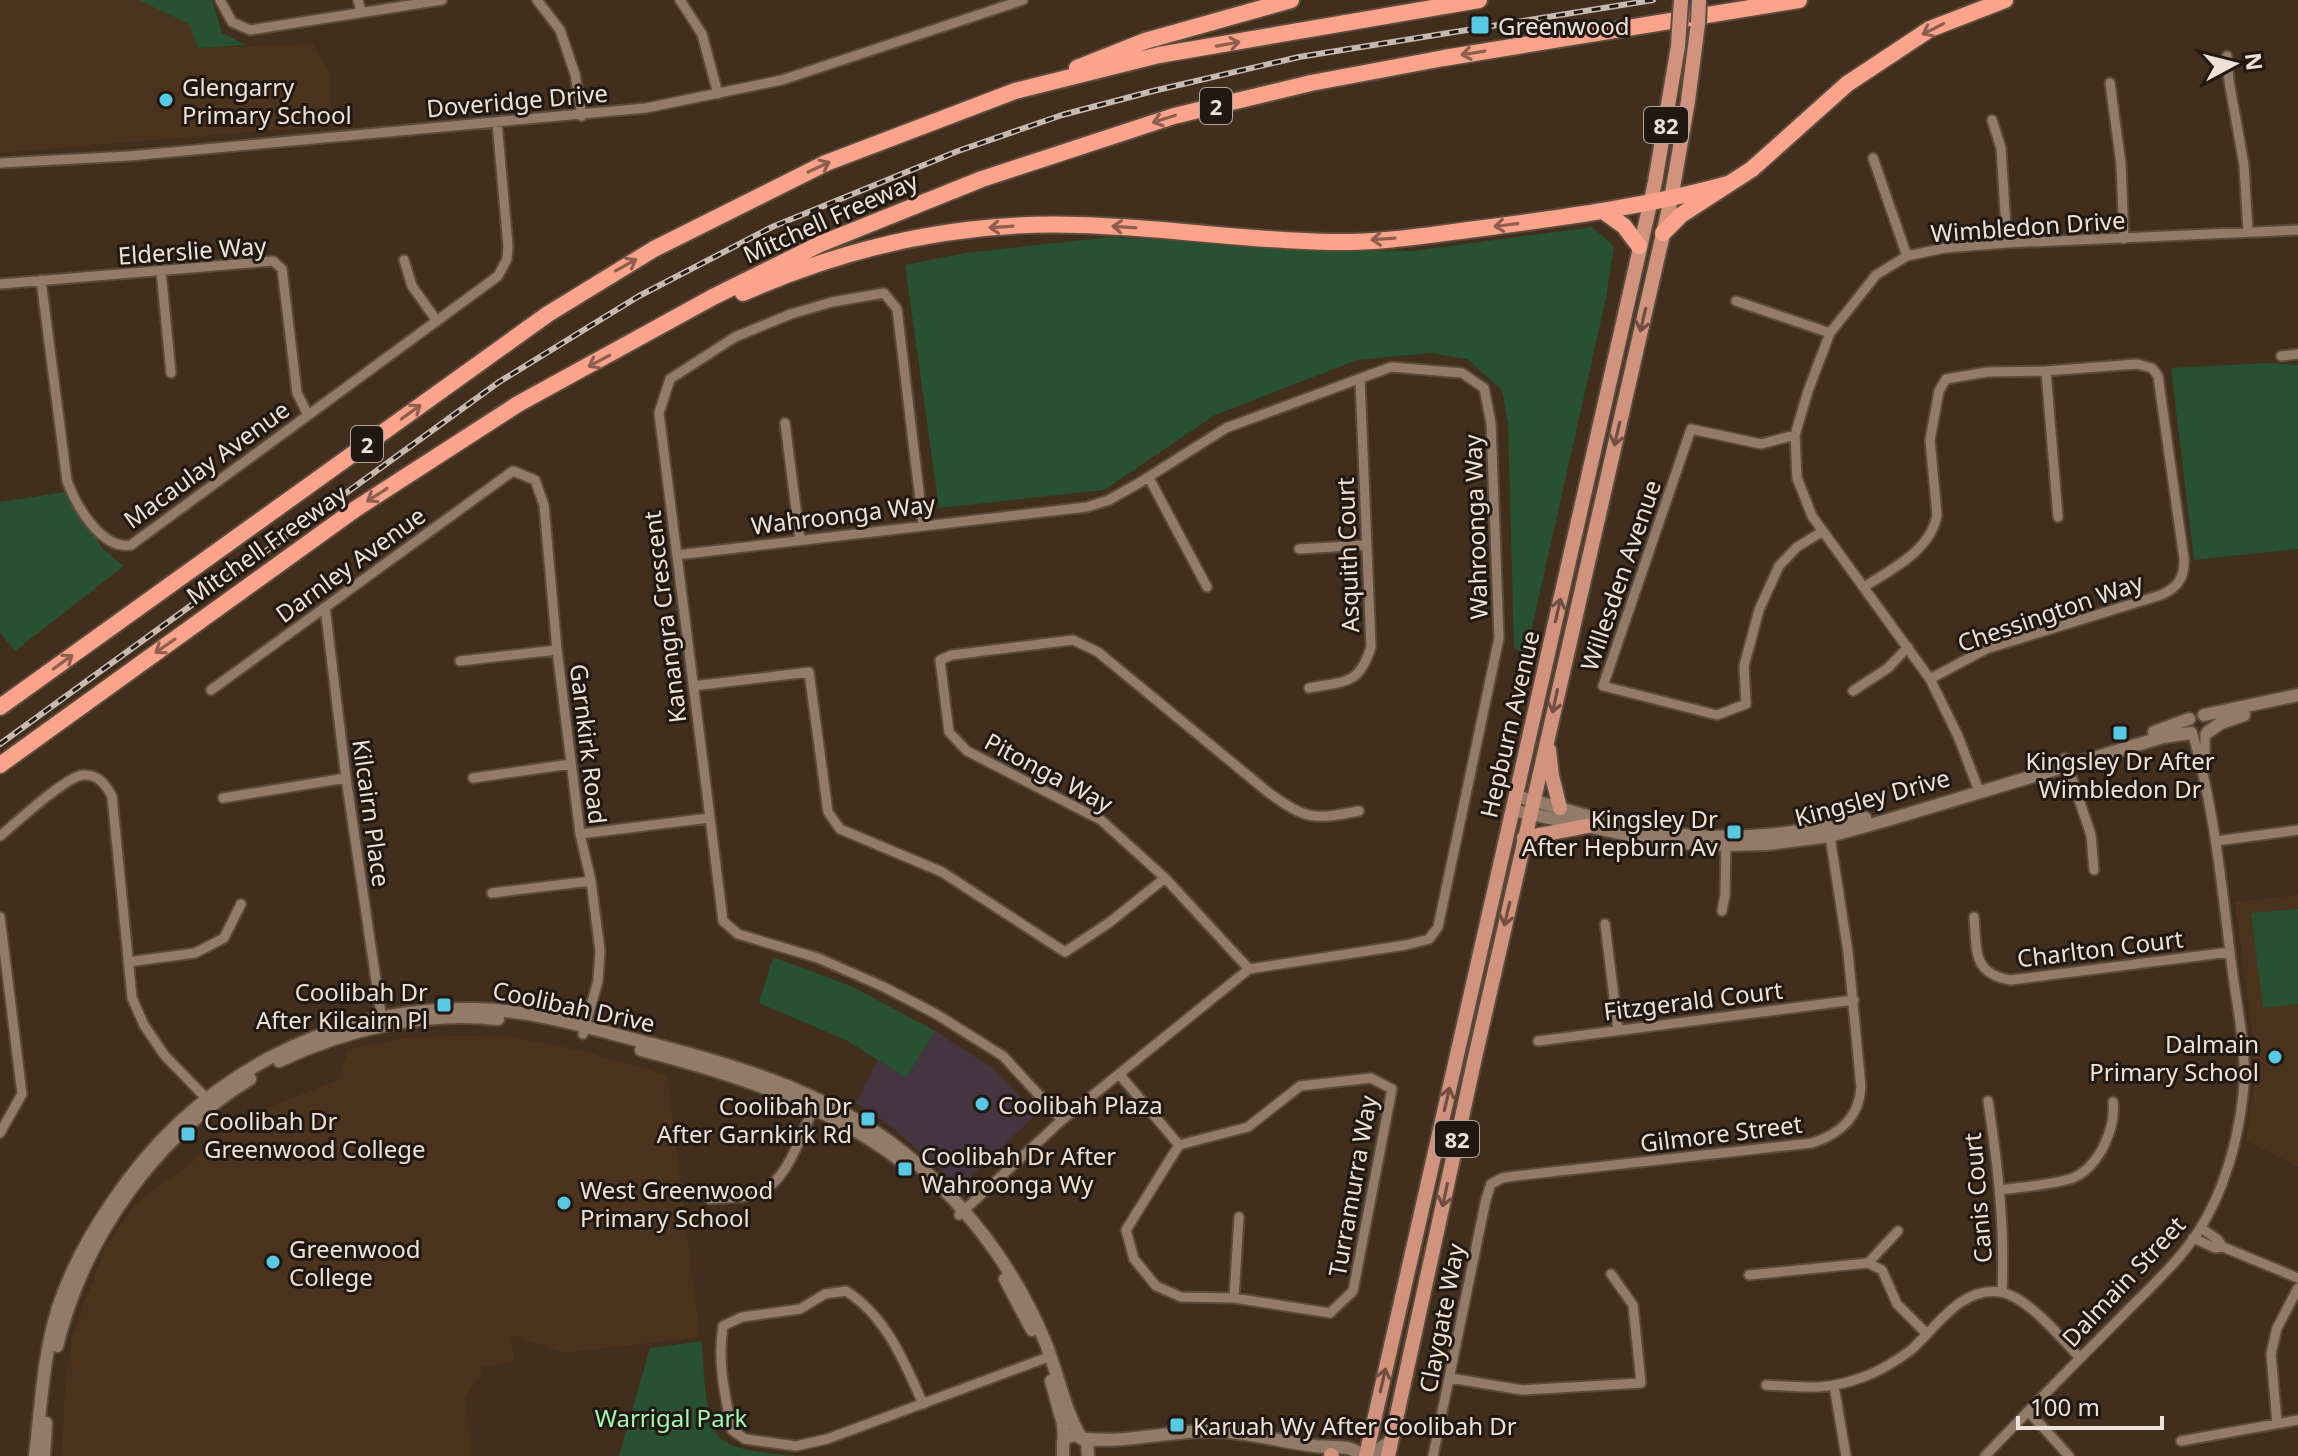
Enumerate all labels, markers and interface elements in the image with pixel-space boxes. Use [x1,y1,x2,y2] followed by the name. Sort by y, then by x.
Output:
[1498,9,1629,42] place label: Greenwood
[1469,14,1491,36] marker: Greenwood
[1921,22,1945,38] one-way arrow
[2194,24,2274,104] north arrow
[1215,35,1240,50] one-way arrow
[1461,47,1486,62] one-way arrow
[2239,51,2271,72] text: N
[182,70,352,131] place label: Glengarry Primary School
[425,76,609,124] street label: Doveridge Drive
[1200,88,1232,124] road number: 2
[157,91,175,109] marker: Glengarry Primary School
[1644,107,1688,143] road number: 82
[1152,113,1177,127] one-way arrow
[806,159,830,174] one-way arrow
[737,163,923,270] street label: Mitchell Freeway
[1930,203,2126,249] street label: Wimbledon Drive
[1494,218,1519,233] one-way arrow
[988,220,1015,235] one-way arrow
[1111,220,1138,235] one-way arrow
[117,228,268,272] street label: Elderslie Way
[1370,232,1397,247] one-way arrow
[613,257,637,273] one-way arrow
[1635,307,1650,333] one-way arrow
[588,353,611,369] one-way arrow
[116,393,296,535] street label: Macaulay Avenue
[400,404,422,421] one-way arrow
[1609,420,1624,446] one-way arrow
[351,426,383,462] road number: 2
[1455,433,1495,620] street label: Wahroonga Way
[1572,475,1668,675] street label: Willesden Avenue
[179,476,353,611] street label: Mitchell Freeway
[1328,476,1366,633] street label: Asquith Court
[749,486,938,542] street label: Wahroonga Way
[366,488,389,504] one-way arrow
[268,498,432,630] street label: Darnley Avenue
[635,509,693,725] street label: Kanangra Crescent
[1953,565,2148,659] street label: Chessington Way
[1551,598,1566,624] one-way arrow
[1471,627,1547,821] street label: Hepburn Avenue
[154,637,176,654] one-way arrow
[52,654,74,670] one-way arrow
[563,662,615,826] street label: Garnkirk Road
[1547,688,1562,714] one-way arrow
[979,724,1120,820] street label: Pitonga Way
[2111,724,2129,742] marker: Kingsley Dr After Wimbledon Dr
[345,737,399,889] street label: Kilcairn Place
[2025,744,2215,805] place label: Kingsley Dr After Wimbledon Dr
[1791,760,1953,834] street label: Kingsley Drive
[1522,802,1719,863] place label: Kingsley Dr After Hepburn Av
[1725,823,1743,841] marker: Kingsley Dr After Hepburn Av
[1499,901,1514,926] one-way arrow
[2015,921,2185,975] street label: Charlton Court
[490,973,658,1039] street label: Coolibah Drive
[1602,973,1785,1027] street label: Fitzgerald Court
[256,975,428,1036] place label: Coolibah Dr After Kilcairn Pl
[435,996,453,1014] marker: Coolibah Dr After Kilcairn Pl
[2089,1027,2259,1088] place label: Dalmain Primary School
[2266,1048,2284,1066] marker: Dalmain Primary School
[1440,1087,1455,1112] one-way arrow
[998,1088,1163,1121] place label: Coolibah Plaza
[657,1089,852,1150] place label: Coolibah Dr After Garnkirk Rd
[1320,1092,1384,1279] street label: Turramurra Way
[973,1095,991,1113] marker: Coolibah Plaza
[204,1104,426,1165] place label: Coolibah Dr Greenwood College
[1638,1107,1804,1159] street label: Gilmore Street
[859,1110,877,1128] marker: Coolibah Dr After Garnkirk Rd
[1435,1121,1479,1157] road number: 82
[179,1125,197,1143] marker: Coolibah Dr Greenwood College
[1955,1131,1999,1264] street label: Canis Court
[921,1139,1116,1200] place label: Coolibah Dr After Wahroonga Wy
[896,1160,914,1178] marker: Coolibah Dr After Wahroonga Wy
[580,1173,773,1234] place label: West Greenwood Primary School
[1437,1182,1452,1208] one-way arrow
[555,1194,573,1212] marker: West Greenwood Primary School
[2054,1208,2192,1353] street label: Dalmain Street
[289,1232,420,1293] place label: Greenwood College
[1410,1240,1472,1395] street label: Claygate Way
[264,1253,282,1271] marker: Greenwood College
[1376,1368,1391,1393] one-way arrow
[2018,1380,2162,1430] scale bar
[2030,1390,2100,1423] text: 100 m
[595,1401,748,1434] park label: Warrigal Park
[1193,1409,1517,1442] place label: Karuah Wy After Coolibah Dr
[1168,1416,1186,1434] marker: Karuah Wy After Coolibah Dr

